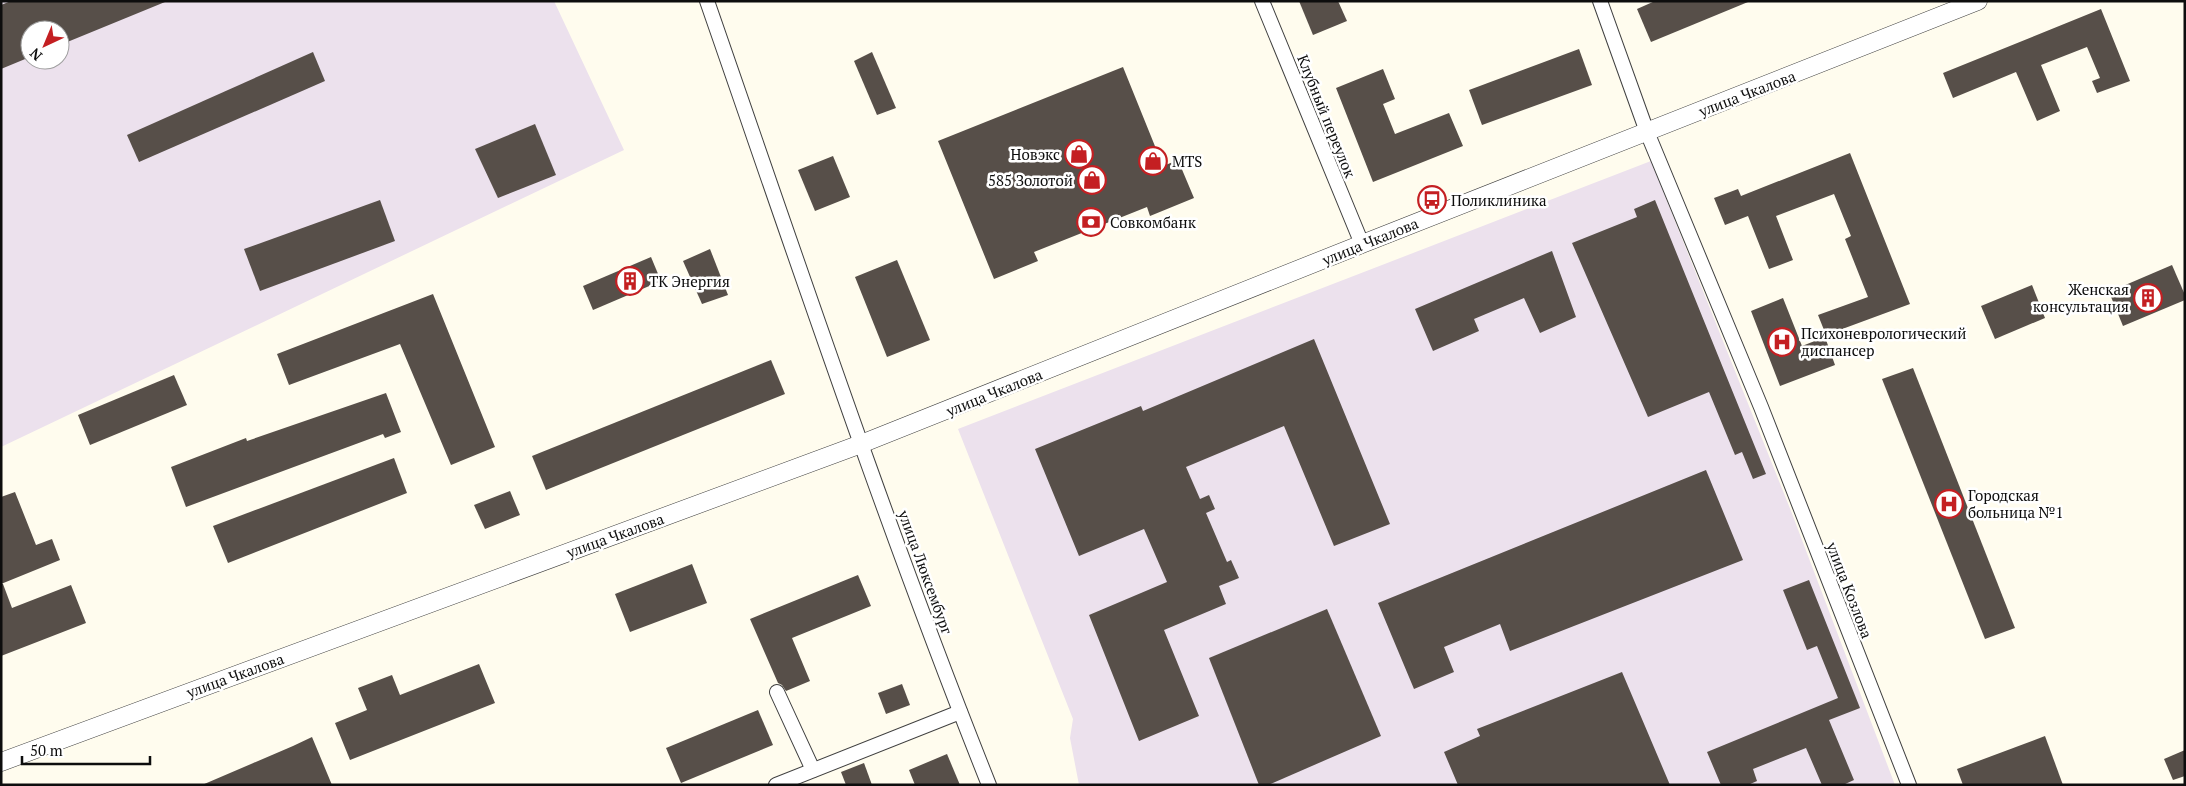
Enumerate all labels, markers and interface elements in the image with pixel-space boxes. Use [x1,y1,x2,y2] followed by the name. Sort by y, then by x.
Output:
[20,20,70,70] north arrow
[25,44,46,65] text: N
[1293,52,1361,181] street label: Клубный переулок
[1695,65,1799,121] street label: улица Чкалова
[1064,139,1094,169] shop icon: Новэкс
[1011,144,1060,164] place label: Новэкс
[1138,146,1168,176] shop icon: MTS
[1172,151,1202,171] place label: MTS
[1077,165,1107,195] shop icon: 585 Золотой
[988,170,1073,190] place label: 585 Золотой
[1417,185,1447,215] bus stop icon: Поликлиника
[1451,190,1547,210] place label: Поликлиника
[1076,207,1106,237] bank icon: Совкомбанк
[1110,212,1197,232] place label: Совкомбанк
[1318,212,1421,270] street label: улица Чкалова
[615,266,645,296] building icon: ТК Энергия
[649,271,730,291] place label: ТК Энергия
[2033,279,2129,316] place label: Женская консультация
[2133,283,2163,313] building icon: Женская консультация
[1801,323,1966,360] place label: Психоневрологический диспансер
[1767,327,1797,357] hospital icon: Психоневрологический диспансер
[942,363,1045,421] street label: улица Чкалова
[1968,485,2064,522] place label: Городская больница №1
[1934,489,1964,519] hospital icon: Городская больница №1
[894,506,958,637] street label: улица Люксембург
[563,508,667,562] street label: улица Чкалова
[1822,538,1878,641] street label: улица Козлова
[183,648,287,702] street label: улица Чкалова
[22,734,150,766] scale bar
[30,740,63,760] text: 50 m

